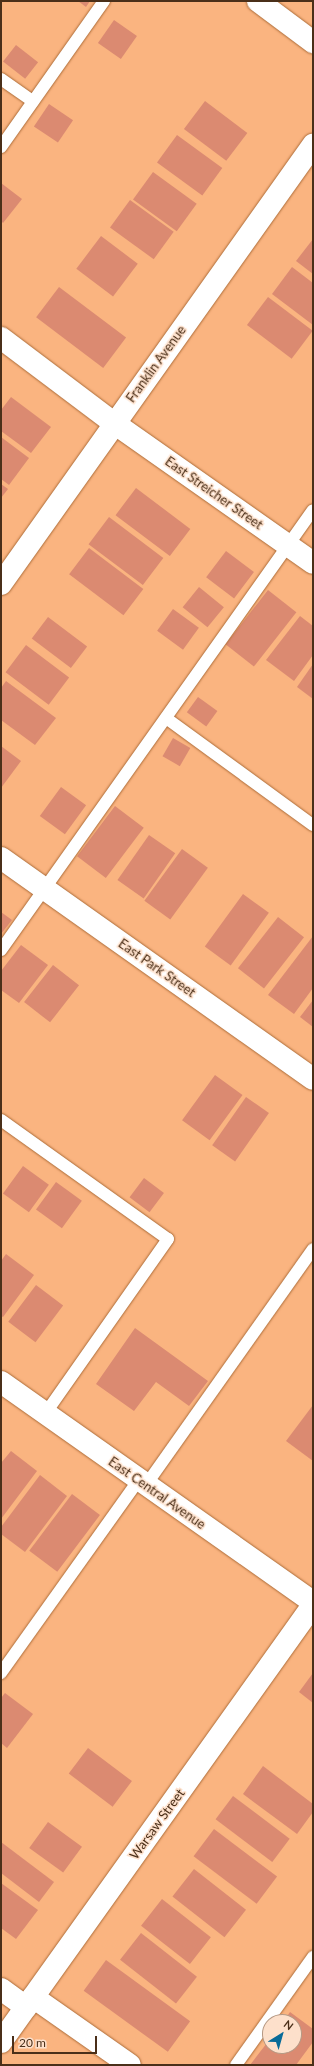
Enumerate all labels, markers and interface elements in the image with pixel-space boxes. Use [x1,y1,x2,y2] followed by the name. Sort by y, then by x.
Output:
[123,322,189,406] street label: Franklin Avenue
[162,453,266,533] street label: East Streicher Street
[115,936,199,1000] street label: East Park Street
[105,1454,209,1532] street label: East Central Avenue
[126,1786,188,1862] street label: Warsaw Street
[262,2014,302,2054] north arrow
[282,2017,296,2033] text: N
[14,2028,99,2054] scale bar
[19,2035,46,2050] text: 20 m

